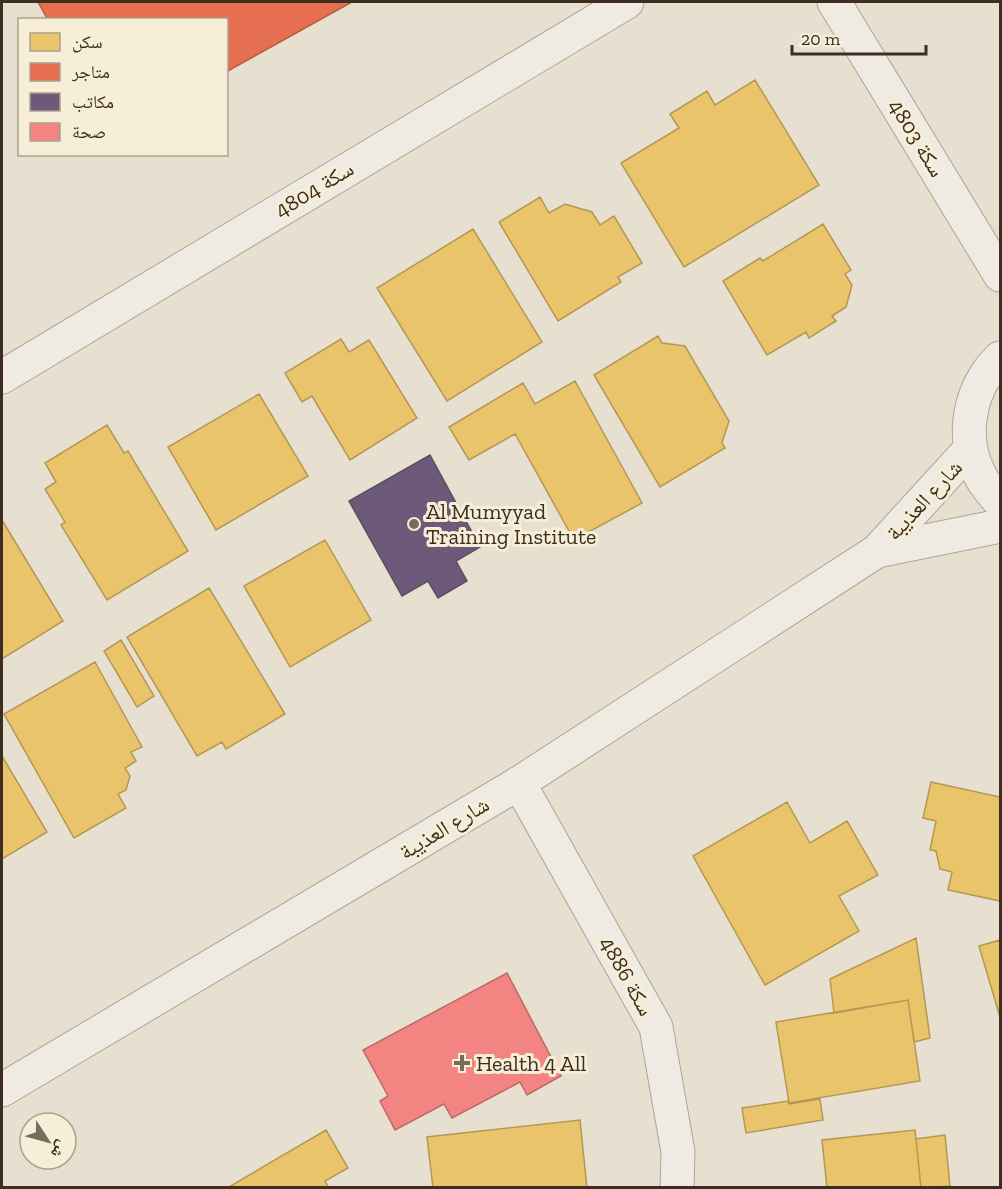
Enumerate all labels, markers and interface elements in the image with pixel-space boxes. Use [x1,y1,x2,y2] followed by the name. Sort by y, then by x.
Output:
[18,18,228,156] legend
[792,18,926,56] scale bar
[801,28,841,50] text: 20 m
[72,31,103,53] text: سكن
[71,61,110,83] text: متاجر
[72,91,114,113] text: مكاتب
[883,94,951,182] street label: سكة 4803
[72,121,106,143] text: صحة
[269,155,359,223] street label: سكة 4804
[880,454,968,546] street label: شارع العذيبة
[426,498,596,550] place label: Al Mumyyad Training Institute
[407,517,421,531] marker: Al Mumyyad Training Institute
[394,791,494,865] street label: شارع العذيبة
[594,932,660,1020] street label: سكة 4886
[476,1050,586,1077] place label: Health 4 All
[453,1054,471,1072] marker: Health 4 All
[18,1111,78,1171] north arrow
[47,1137,72,1162] text: ش

